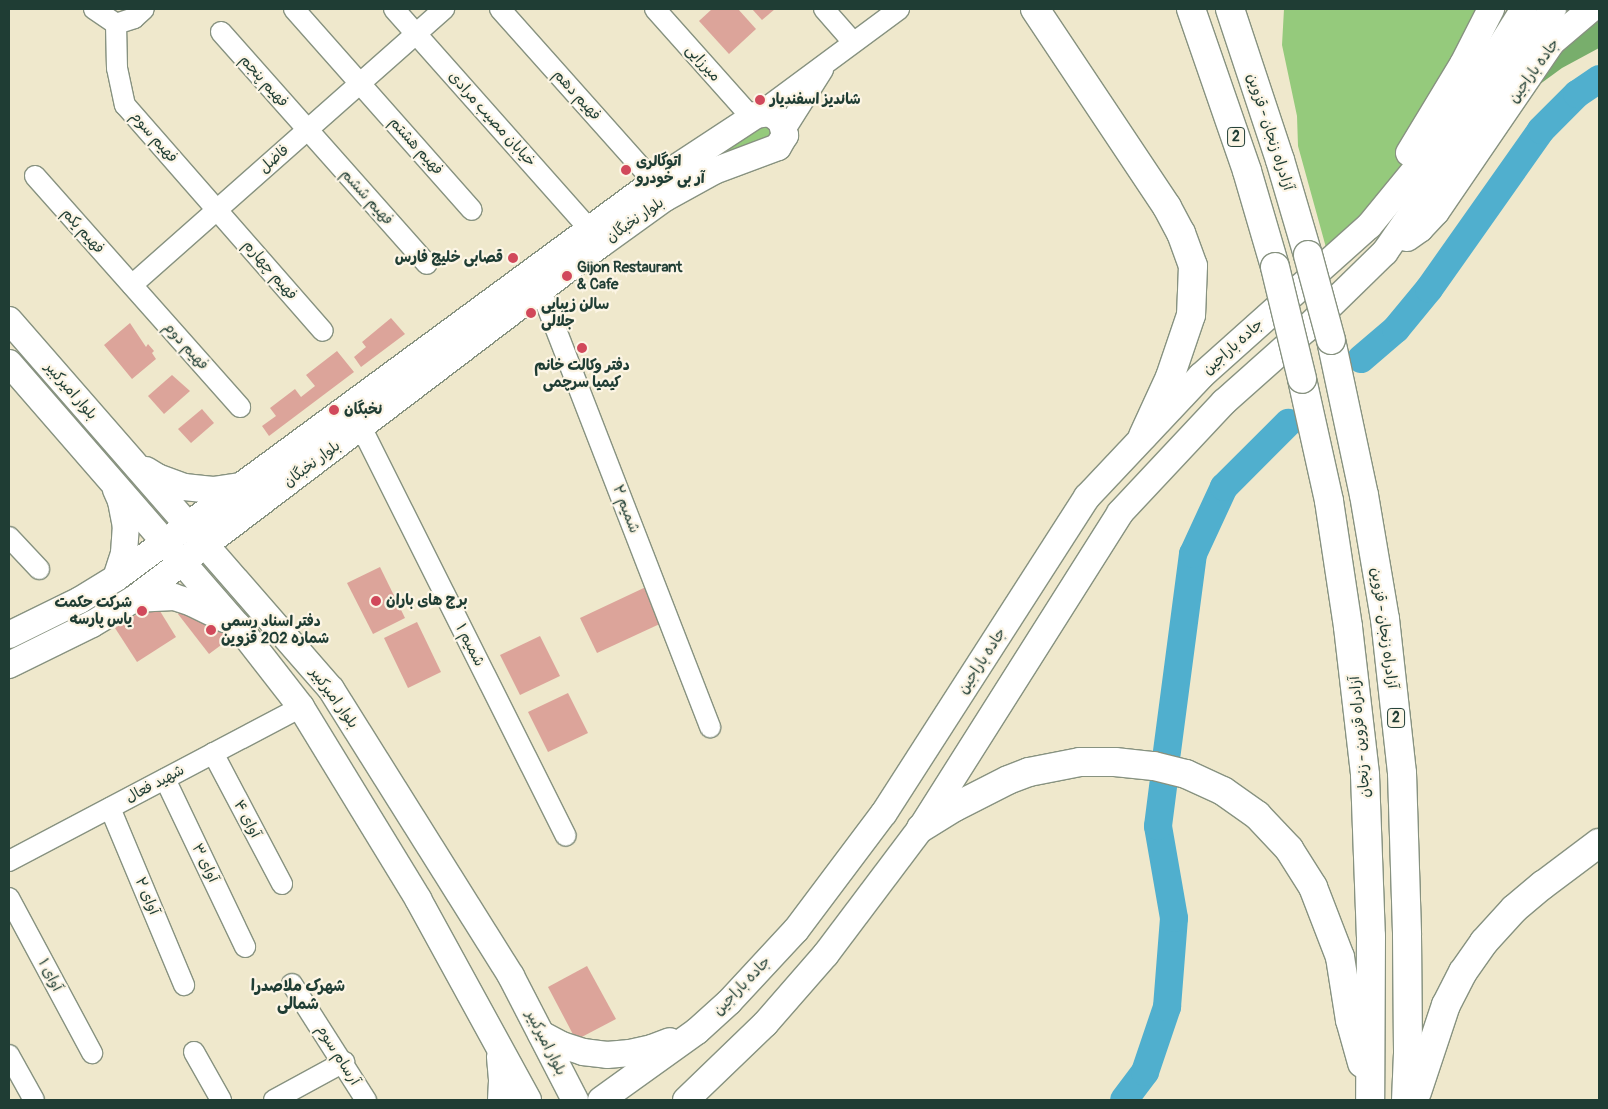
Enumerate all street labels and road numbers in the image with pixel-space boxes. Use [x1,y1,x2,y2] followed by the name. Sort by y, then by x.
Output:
[1505,35,1563,107] street label: جاده باراجین
[682,41,724,85] street label: میرزایی
[236,51,292,111] street label: فهیم پنجم
[549,66,605,124] street label: فهیم دهم
[444,68,540,170] street label: خیابان مصیب مرادی
[1243,71,1297,193] street label: آزادراه زنجان - قزوین
[127,107,181,167] street label: فهیم سوم
[385,113,447,179] street label: فهیم هشتم
[1226,125,1246,148] road number: 2
[255,141,293,177] street label: فاضل
[337,165,397,229] street label: فهیم ششم
[603,194,667,246] street label: بلوار نخبگان
[58,204,108,258] street label: فهیم یکم
[239,236,301,304] street label: فهیم چهارم
[1199,315,1267,379] street label: جاده باراجین
[160,318,212,374] street label: فهیم دوم
[41,358,101,424] street label: بلوار امیرکبیر
[280,437,344,491] street label: بلوار نخبگان
[609,482,643,536] street label: شمیم ۲
[1367,566,1401,690] street label: آزادراه زنجان - قزوین
[452,621,488,669] street label: شمیم ۱
[954,625,1010,697] street label: جاده باراجین
[306,664,362,732] street label: بلوار امیرکبیر
[1346,675,1374,799] street label: آزادراه قزوین - زنجان
[1386,706,1406,730] road number: 2
[123,761,187,807] street label: شهید فعال
[230,797,264,841] street label: آوای ۴
[188,841,222,885] street label: آوای ۳
[131,875,163,917] street label: آوای ۲
[709,953,775,1019] street label: جاده باراجین
[34,956,66,994] street label: آوای ۱
[522,1007,570,1079] street label: بلوار امیرکبیر
[312,1021,364,1089] street label: آرسام سوم

